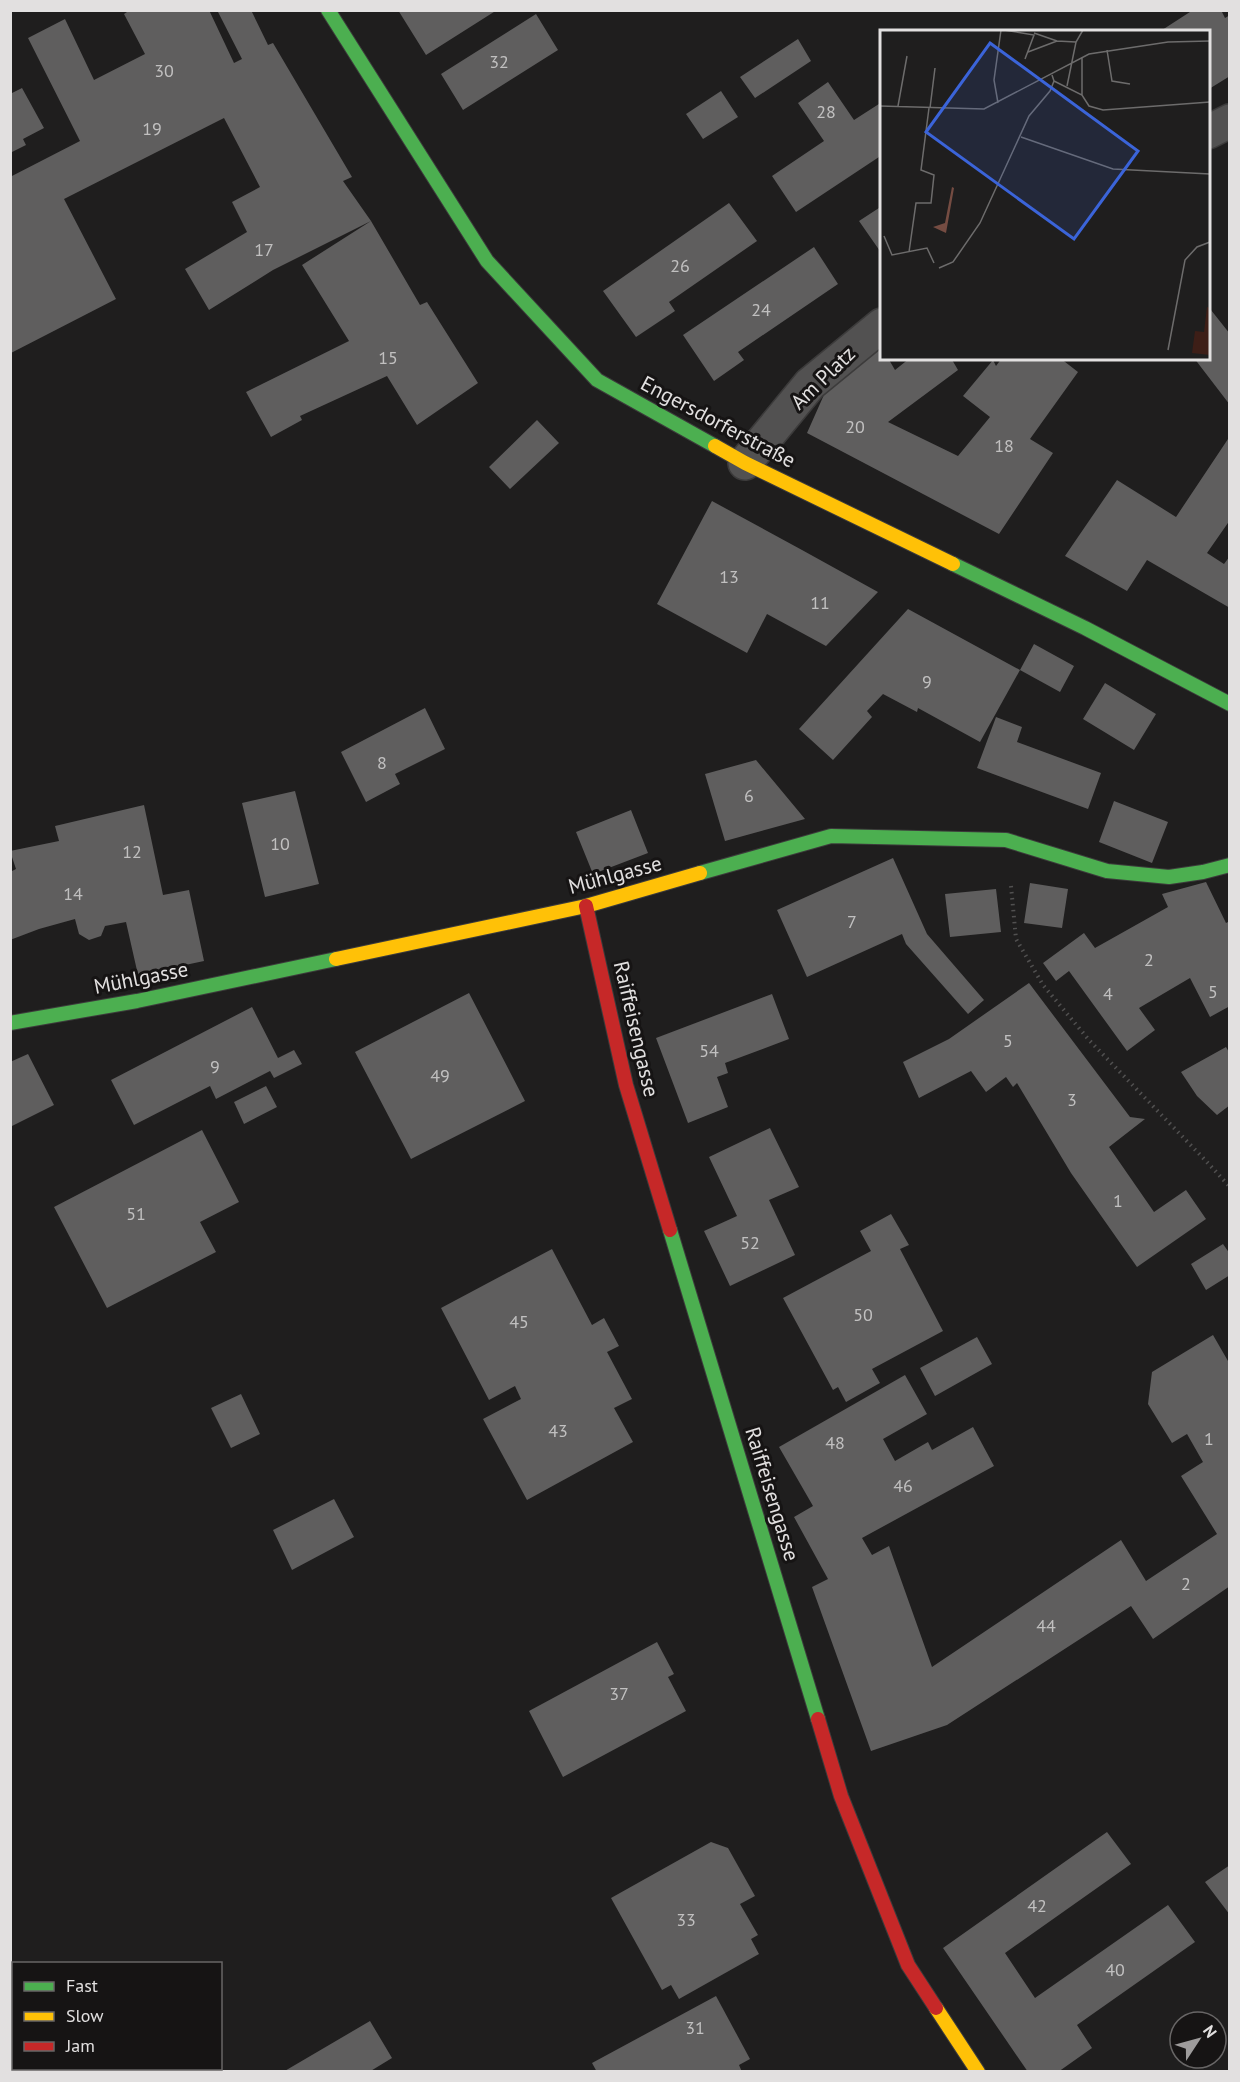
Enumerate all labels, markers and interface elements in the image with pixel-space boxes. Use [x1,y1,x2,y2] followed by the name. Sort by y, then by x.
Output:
[880,30,1210,360] inset map
[489,50,509,73] house number: 32
[154,59,174,82] house number: 30
[816,100,836,123] house number: 28
[142,117,162,140] house number: 19
[254,238,274,261] house number: 17
[670,254,690,277] house number: 26
[751,298,771,321] house number: 24
[785,340,861,415] street label: Am Platz
[378,346,398,369] house number: 15
[636,369,800,474] street label: Engersdorferstraße
[845,415,865,438] house number: 20
[994,434,1014,457] house number: 18
[719,565,739,588] house number: 13
[810,591,830,614] house number: 11
[922,670,932,693] house number: 9
[377,751,387,774] house number: 8
[744,784,754,807] house number: 6
[270,832,290,855] house number: 10
[122,840,142,863] house number: 12
[565,849,665,900] street label: Mühlgasse
[63,882,83,905] house number: 14
[847,910,857,933] house number: 7
[1144,948,1154,971] house number: 2
[91,955,190,1000] street label: Mühlgasse
[608,958,665,1100] street label: Raiffeisengasse
[1208,980,1218,1003] house number: 5
[1103,982,1113,1005] house number: 4
[1003,1029,1013,1052] house number: 5
[699,1039,719,1062] house number: 54
[210,1055,220,1078] house number: 9
[430,1064,450,1087] house number: 49
[1067,1088,1077,1111] house number: 3
[1113,1189,1123,1212] house number: 1
[126,1202,146,1225] house number: 51
[740,1231,760,1254] house number: 52
[853,1303,873,1326] house number: 50
[509,1310,529,1333] house number: 45
[548,1419,568,1442] house number: 43
[739,1424,806,1564] street label: Raiffeisengasse
[1204,1427,1214,1450] house number: 1
[825,1431,845,1454] house number: 48
[893,1474,913,1497] house number: 46
[1181,1572,1191,1595] house number: 2
[1036,1614,1056,1637] house number: 44
[609,1682,629,1705] house number: 37
[1027,1894,1047,1917] house number: 42
[676,1908,696,1931] house number: 33
[1105,1958,1125,1981] house number: 40
[12,1962,222,2070] legend
[66,1974,98,1997] text: Fast
[66,2004,104,2027] text: Slow
[1168,2010,1228,2070] north arrow
[685,2016,705,2039] house number: 31
[1199,2021,1221,2041] text: N
[65,2034,95,2057] text: Jam

